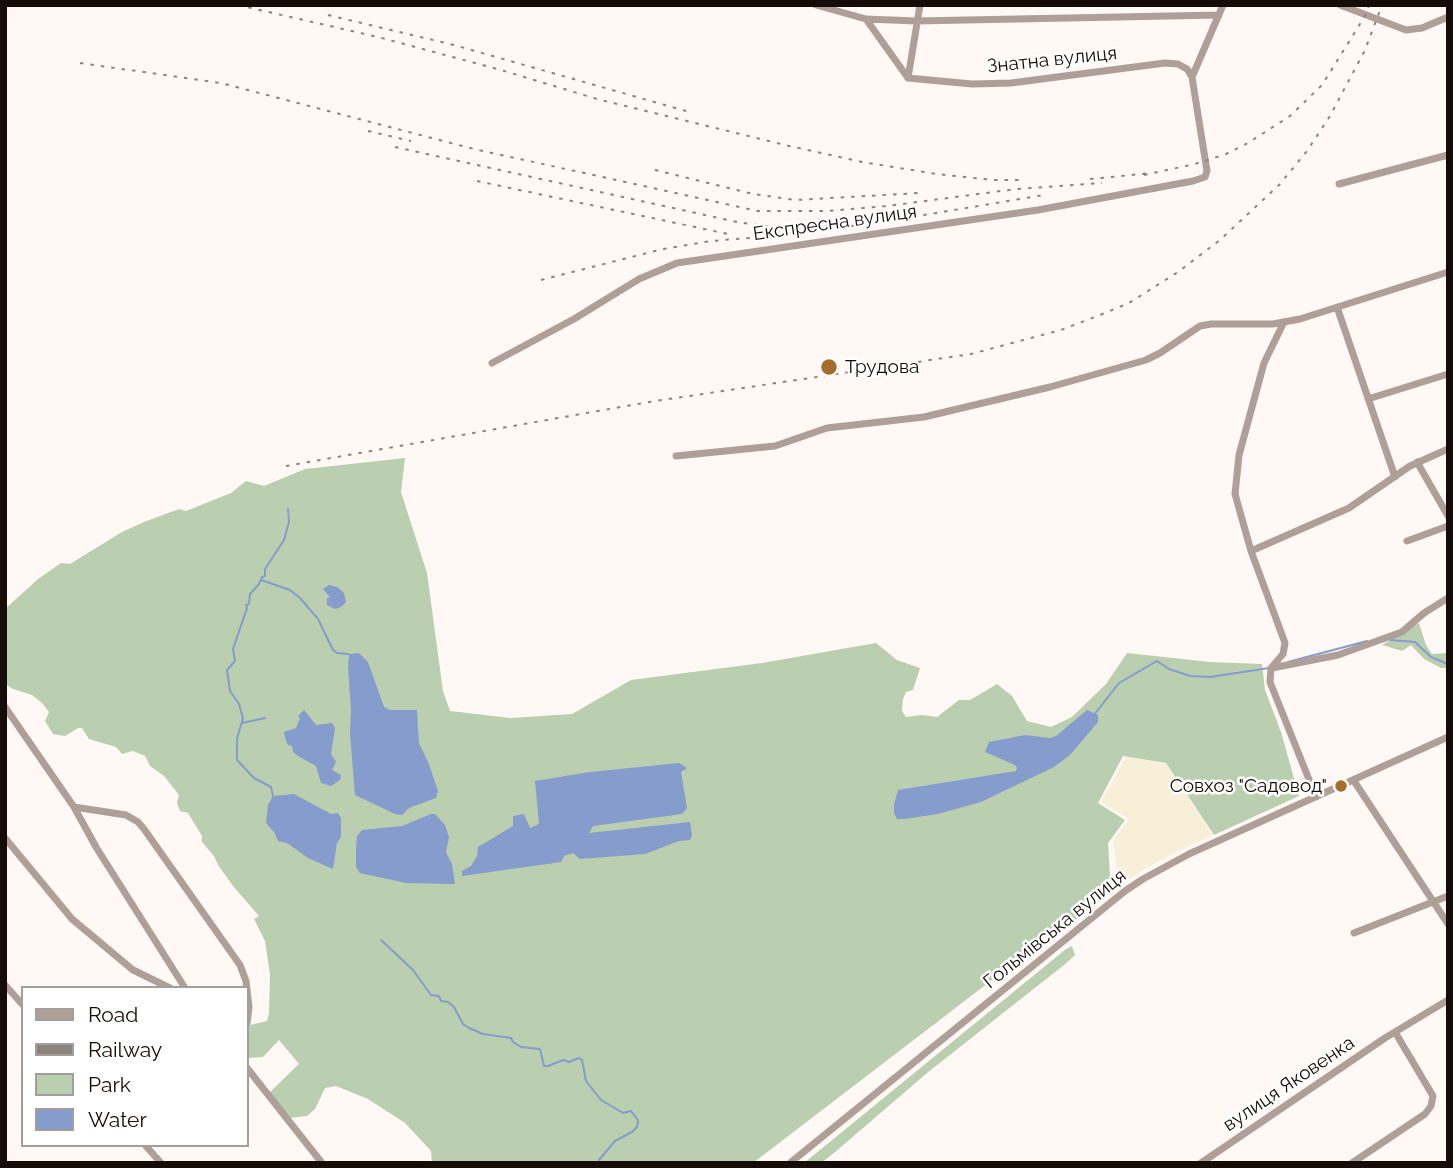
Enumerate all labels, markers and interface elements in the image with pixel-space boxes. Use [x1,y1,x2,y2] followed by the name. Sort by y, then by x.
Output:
[986,42,1118,78] street label: Знатна вулиця
[752,200,918,246] street label: Експресна вулиця
[845,356,919,378] place label: Трудова
[819,357,839,377] marker: Трудова
[1170,775,1327,797] place label: Совхоз "Садовод"
[1333,778,1349,794] marker: Совхоз "Садовод"
[979,864,1131,994] street label: Гольмівська вулиця
[21,986,248,1147] legend
[88,1002,138,1027] text: Road
[1219,1032,1359,1136] street label: вулиця Яковенка
[88,1037,162,1062] text: Railway
[88,1072,131,1097] text: Park
[88,1107,147,1132] text: Water

